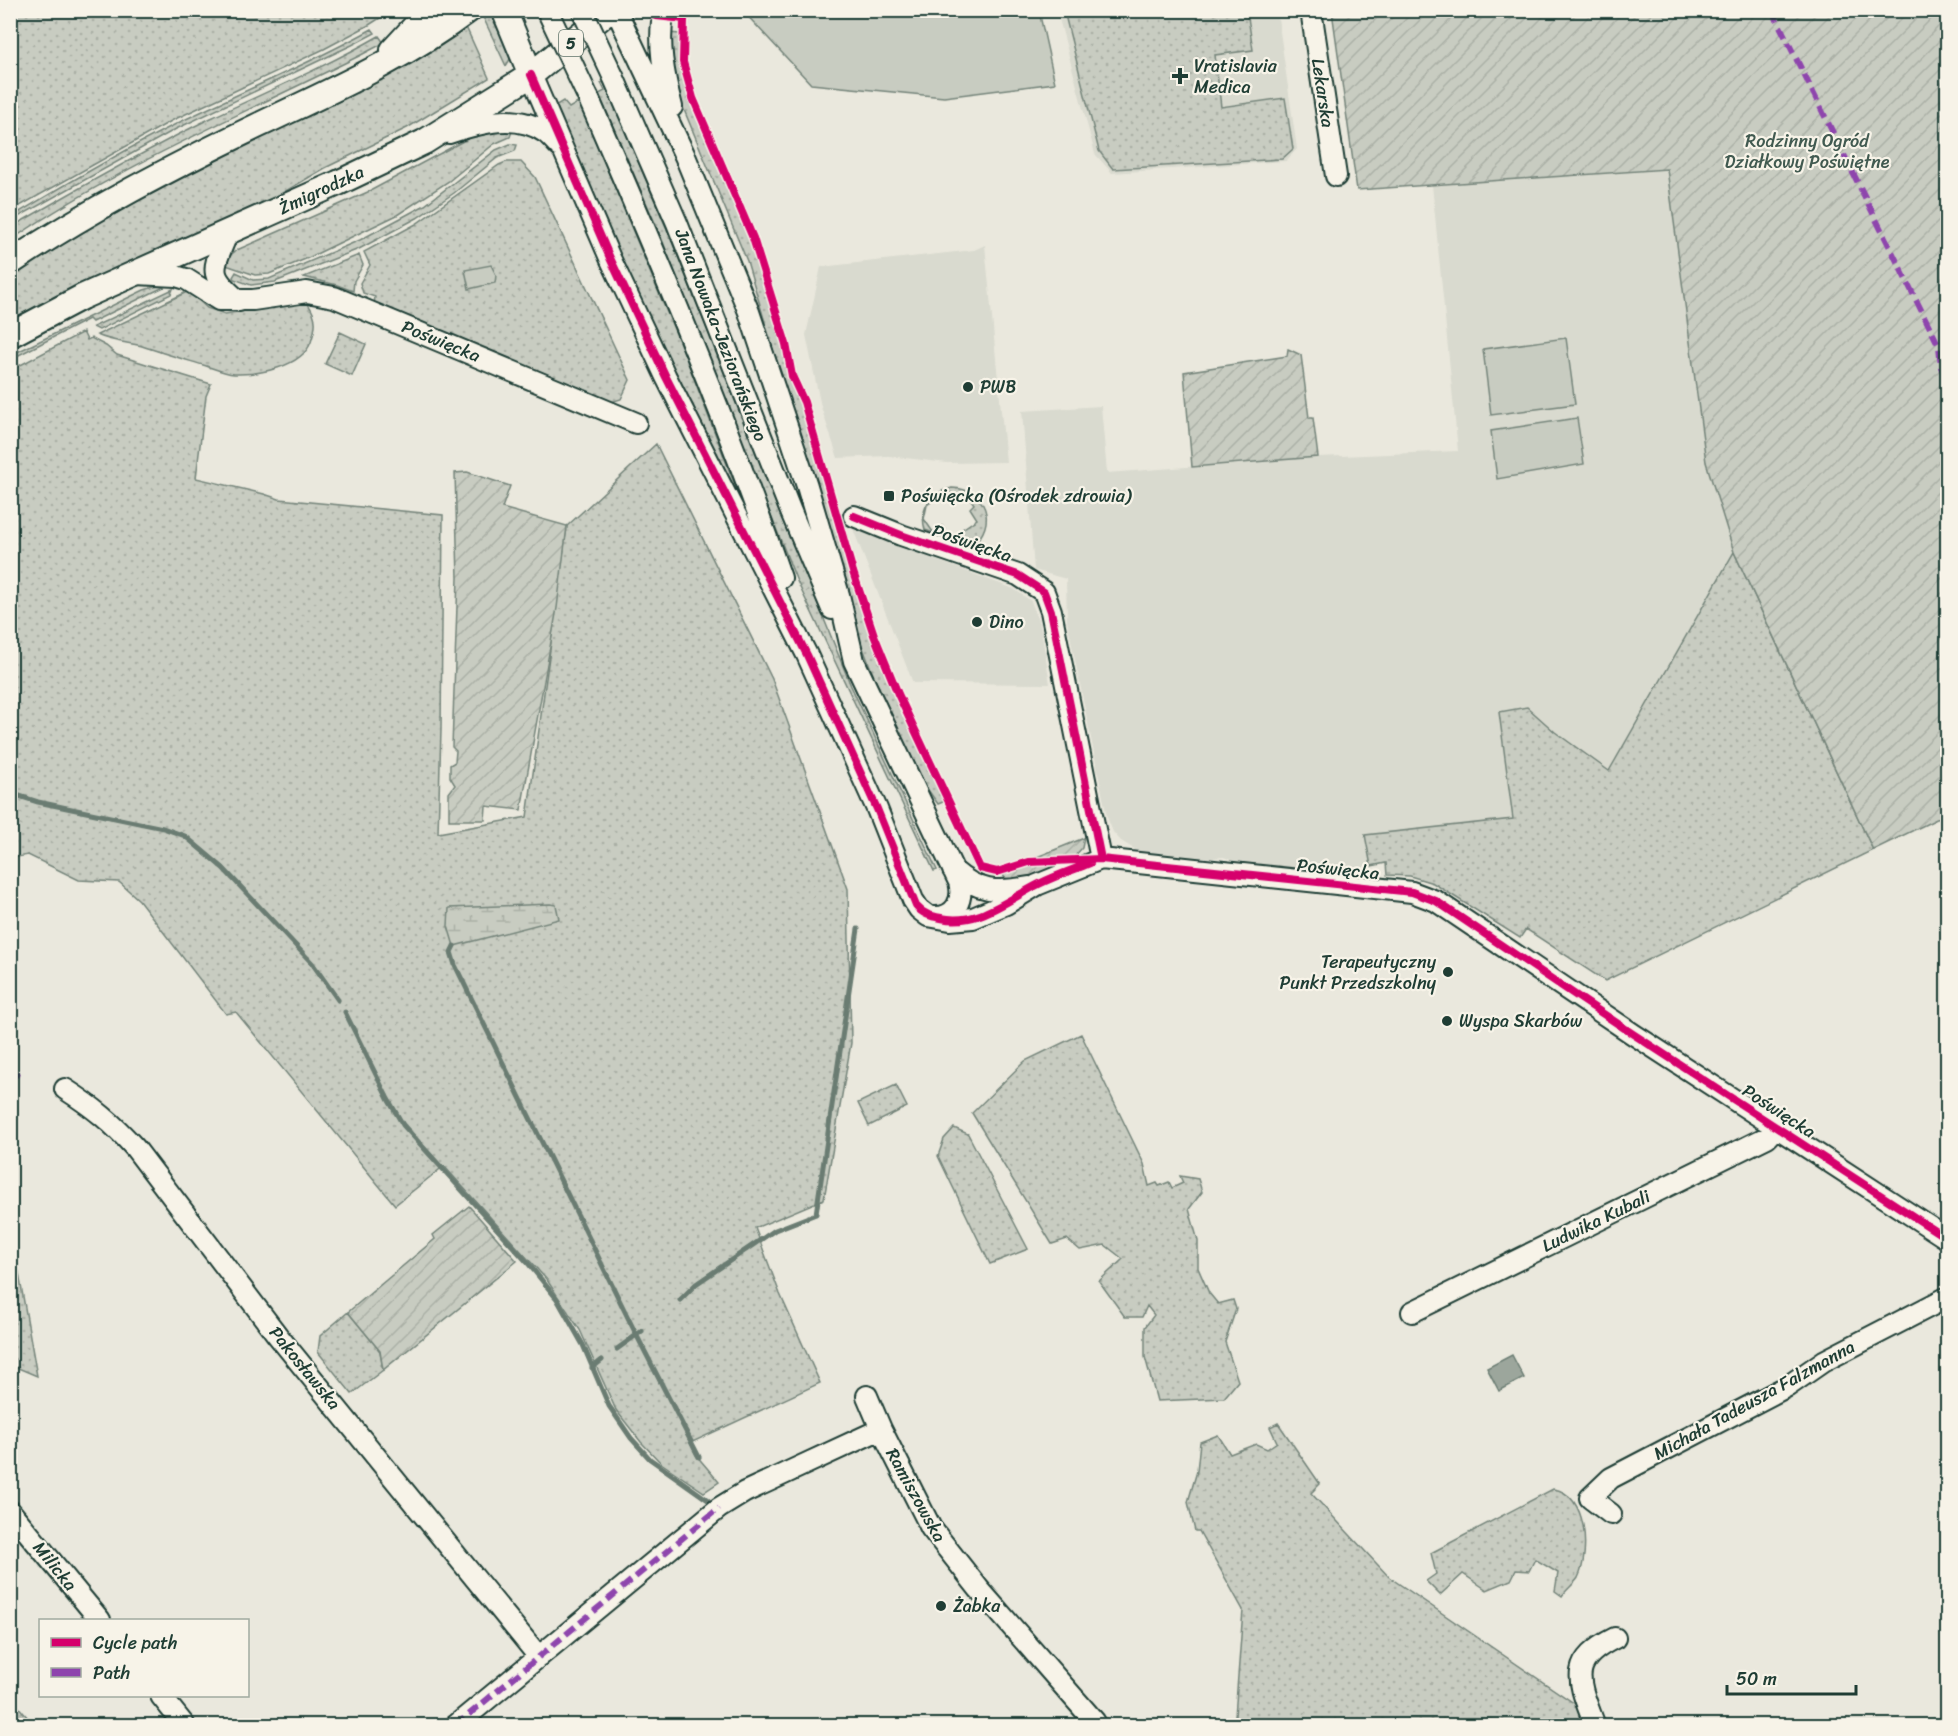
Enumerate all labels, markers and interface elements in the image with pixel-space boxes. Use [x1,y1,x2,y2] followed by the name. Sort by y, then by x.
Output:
[559,30,583,56] road number: 5
[1194,50,1278,103] place label: Vratislavia Medica
[1302,56,1344,130] street label: Lekarska
[1171,67,1189,85] marker: Vratislavia Medica
[1725,125,1890,178] park label: Rodzinny Ogród Działkowy Poświętne
[273,156,369,224] street label: Żmigrodzka
[665,223,776,446] street label: Jana Nowaka-Jeziorańskiego
[397,311,485,371] street label: Poświęcka
[980,371,1017,403] place label: PWB
[961,380,975,394] marker: PWB
[901,480,1133,512] place label: Poświęcka (Ośrodek zdrowia)
[882,489,896,503] marker: Poświęcka (Ośrodek zdrowia)
[928,514,1016,572] street label: Poświęcka
[989,606,1024,638] place label: Dino
[970,615,984,629] marker: Dino
[1295,849,1381,889] street label: Poświęcka
[1279,946,1437,999] place label: Terapeutyczny Punkt Przedszkolny
[1441,965,1455,979] marker: Terapeutyczny Punkt Przedszkolny
[1459,1005,1583,1037] place label: Wyspa Skarbów
[1440,1014,1454,1028] marker: Wyspa Skarbów
[1736,1075,1822,1147] street label: Poświęcka
[1536,1180,1657,1261] street label: Ludwika Kubali
[261,1319,349,1417] street label: Pakosławska
[1647,1331,1861,1469] street label: Michała Tadeusza Falzmanna
[877,1442,955,1548] street label: Ramiszowska
[25,1534,85,1598] street label: Milicka
[953,1590,1001,1622] place label: Żabka
[934,1599,948,1613] marker: Żabka
[39,1619,249,1697] legend
[93,1627,177,1659] text: Cycle path
[93,1657,130,1689] text: Path
[1727,1658,1856,1696] scale bar
[1736,1663,1777,1695] text: 50 m

